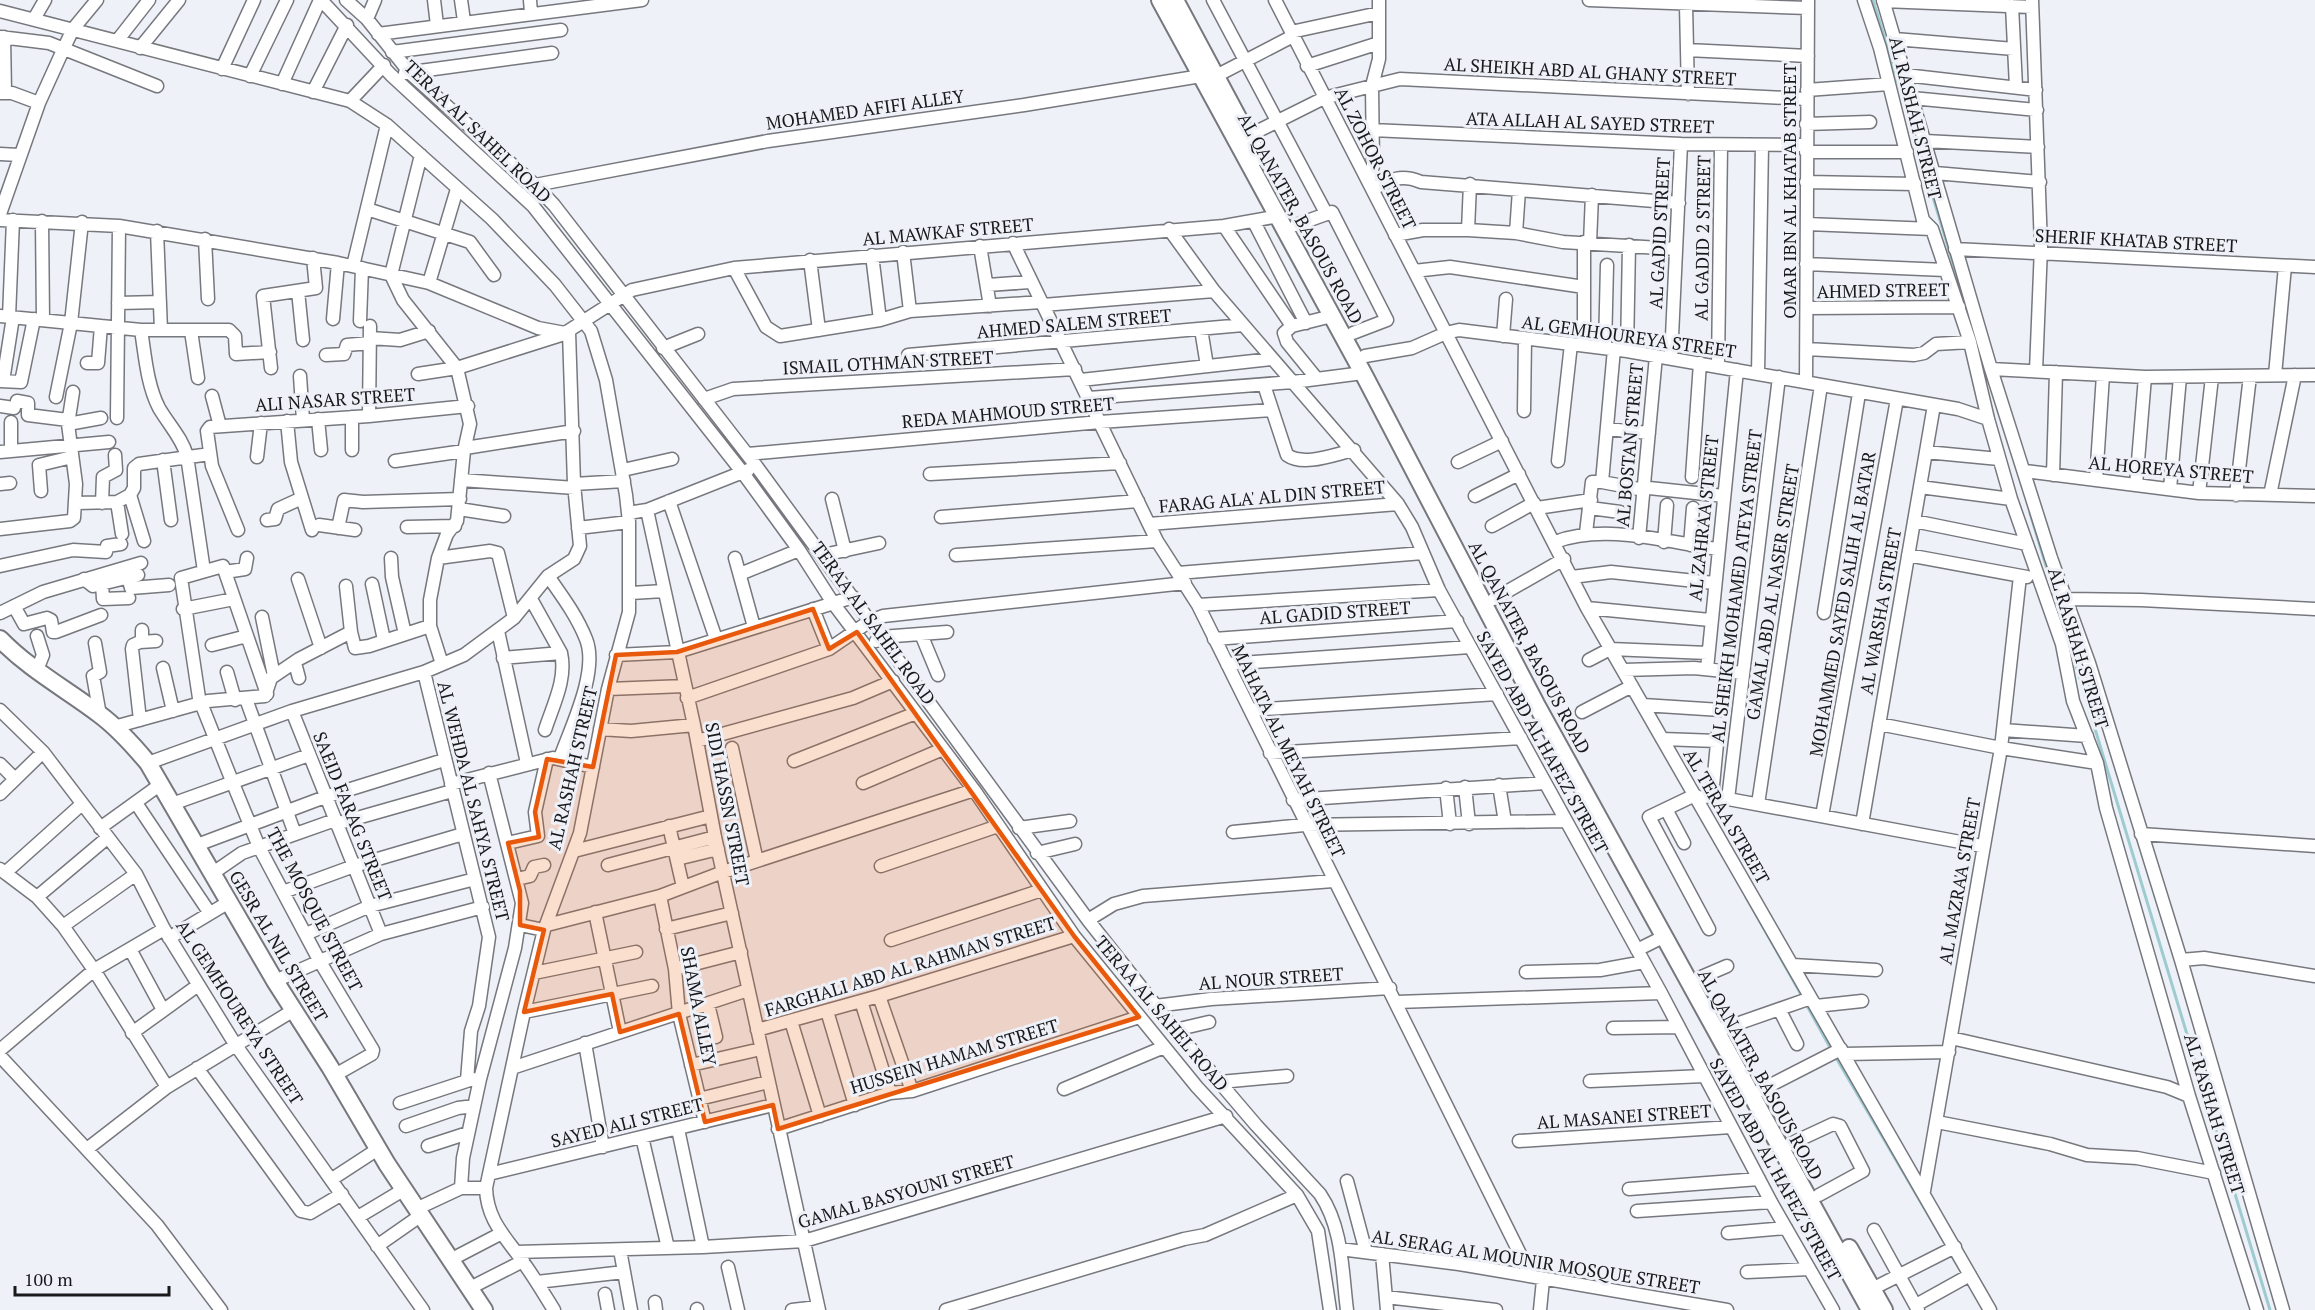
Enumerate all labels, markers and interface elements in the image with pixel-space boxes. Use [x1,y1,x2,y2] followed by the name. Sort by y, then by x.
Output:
[1884,34,1948,202] street label: AL RASHAH STREET
[1443,51,1737,91] street label: AL SHEIKH ABD AL GHANY STREET
[399,54,557,208] street label: TERAA AL SAHEL ROAD
[1777,63,1801,319] street label: OMAR IBN AL KHATAB STREET
[764,83,966,135] street label: MOHAMED AFIFI ALLEY
[1330,83,1422,233] street label: AL ZOHOR STREET
[1465,106,1715,138] street label: ATA ALLAH AL SAYED STREET
[1233,108,1369,328] street label: AL QANATER, BASOUS ROAD
[1689,155,1715,321] street label: AL GADID 2 STREET
[1643,157,1675,309] street label: AL GADID STREET
[861,212,1035,250] street label: AL MAWKAF STREET
[2034,223,2238,257] street label: SHERIF KHATAB STREET
[1816,277,1950,303] street label: AHMED STREET
[976,303,1172,343] street label: AHMED SALEM STREET
[1520,309,1738,363] street label: AL GEMHOUREYA STREET
[782,344,994,380] street label: ISMAIL OTHMAN STREET
[1610,362,1648,528] street label: AL BOSTAN STREET
[254,381,416,417] street label: ALI NASAR STREET
[901,391,1115,433] street label: REDA MAHMOUD STREET
[1705,428,1767,744] street label: AL SHEIKH MOHAMED ATEYA STREET
[1682,434,1724,602] street label: AL ZAHRAA STREET
[1803,449,1881,759] street label: MOHAMMED SAYED SALIH AL BATAR
[2087,450,2255,488] street label: AL HOREYA STREET
[1740,462,1804,722] street label: GAMAL ABD AL NASER STREET
[1158,474,1386,518] street label: FARAG ALA' AL DIN STREET
[1854,526,1906,696] street label: AL WARSHA STREET
[1464,536,1596,758] street label: AL QANATER, BASOUS ROAD
[807,537,941,709] street label: TERAA AL SAHEL ROAD
[2043,565,2115,731] street label: AL RASHAH STREET
[1258,595,1412,629] street label: AL GADID STREET
[1472,626,1614,858] street label: SAYED ABD AL HAFEZ STREET
[1227,640,1351,862] street label: MAHATA AL MEYAH STREET
[432,678,516,924] street label: AL WEHDA AL SAHYA STREET
[542,684,602,852] street label: AL RASHAH STREET
[700,720,756,888] street label: SIDI HASSN STREET
[308,728,398,904] street label: SAEID FARAG STREET
[1678,744,1776,888] street label: AL TERAA STREET
[1933,796,1985,966] street label: AL MAZRA'A STREET
[262,823,368,995] street label: THE MOSQUE STREET
[224,866,334,1026] street label: GESR AL NIL STREET
[762,910,1058,1022] street label: FARGHALI ABD AL RAHMAN STREET
[171,915,309,1109] street label: AL GEMHOUREYA STREET
[1090,930,1234,1096] street label: TERAA AL SAHEL ROAD
[676,944,722,1068] street label: SHAMA ALLEY
[1198,961,1344,995] street label: AL NOUR STREET
[1693,964,1829,1184] street label: AL QANATER, BASOUS ROAD
[847,1013,1061,1099] street label: HUSSEIN HAMAM STREET
[2179,1031,2251,1197] street label: AL RASHAH STREET
[1705,1053,1847,1285] street label: SAYED ABD AL HAFEZ STREET
[548,1091,706,1153] street label: SAYED ALI STREET
[1536,1098,1712,1134] street label: AL MASANEI STREET
[795,1149,1017,1233] street label: GAMAL BASYOUNI STREET
[1370,1223,1702,1299] street label: AL SERAG AL MOUNIR MOSQUE STREET
[15,1259,170,1297] scale bar
[24,1267,73,1291] text: 100 m

